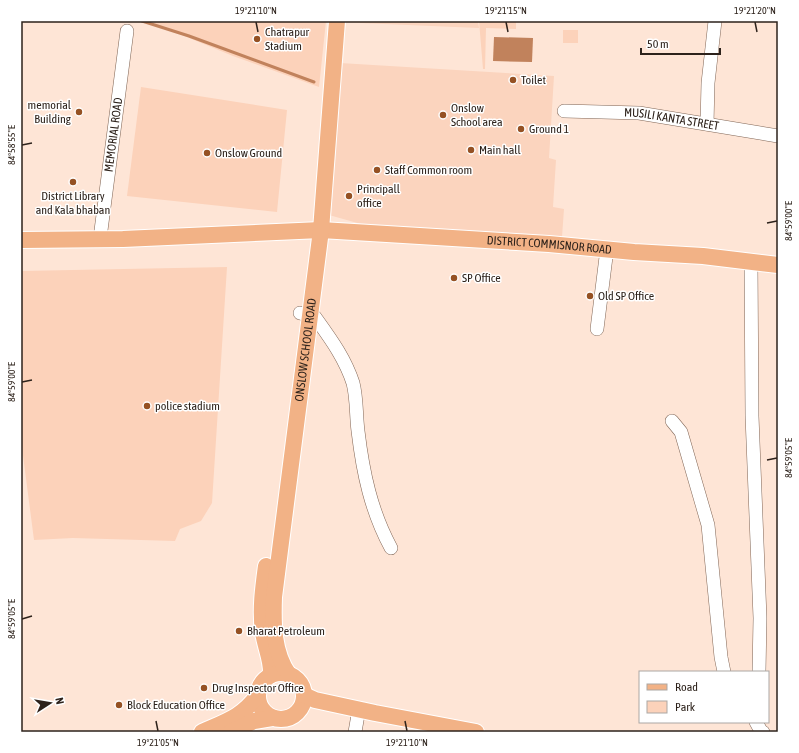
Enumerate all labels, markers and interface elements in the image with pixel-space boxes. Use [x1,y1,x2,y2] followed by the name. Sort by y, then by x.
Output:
[235,5,277,16] text: 19°21'10"N
[485,5,527,16] text: 19°21'15"N
[734,5,776,16] text: 19°21'20"N
[265,25,310,53] place label: Chatrapur Stadium
[641,30,720,56] scale bar
[252,34,262,44] marker: Chatrapur Stadium
[647,37,669,51] text: 50 m
[521,73,546,87] place label: Toilet
[508,75,518,85] marker: Toilet
[102,96,125,173] street label: MEMORIAL ROAD
[28,98,72,126] place label: memorial Building
[451,101,503,129] place label: Onslow School area
[624,106,721,133] street label: MUSILI KANTA STREET
[74,107,84,117] marker: memorial Building
[438,110,448,120] marker: Onslow School area
[529,122,569,136] place label: Ground 1
[6,124,17,165] text: 84°58'55"E
[516,124,526,134] marker: Ground 1
[479,143,521,157] place label: Main hall
[466,145,476,155] marker: Main hall
[215,146,282,160] place label: Onslow Ground
[202,148,212,158] marker: Onslow Ground
[385,163,472,177] place label: Staff Common room
[372,165,382,175] marker: Staff Common room
[68,177,78,187] marker: District Library and Kala bhaban
[357,182,401,210] place label: Principall office
[36,189,110,217] place label: District Library and Kala bhaban
[344,191,354,201] marker: Principall office
[783,200,794,241] text: 84°59'00"E
[486,233,613,257] street label: DISTRICT COMMISNOR ROAD
[462,271,501,285] place label: SP Office
[449,273,459,283] marker: SP Office
[598,289,654,303] place label: Old SP Office
[585,291,595,301] marker: Old SP Office
[292,297,319,402] street label: ONSLOW SCHOOL ROAD
[6,361,17,402] text: 84°59'00"E
[155,399,220,413] place label: police stadium
[142,401,152,411] marker: police stadium
[783,437,794,478] text: 84°59'05"E
[6,598,17,639] text: 84°59'05"E
[247,624,325,638] place label: Bharat Petroleum
[234,626,244,636] marker: Bharat Petroleum
[639,671,769,723] legend
[675,680,698,694] text: Road
[212,681,304,695] place label: Drug Inspector Office
[30,683,70,723] north arrow
[199,683,209,693] marker: Drug Inspector Office
[53,696,66,705] text: N
[127,698,225,712] place label: Block Education Office
[114,700,124,710] marker: Block Education Office
[675,700,696,714] text: Park
[137,737,179,748] text: 19°21'05"N
[386,737,428,748] text: 19°21'10"N

